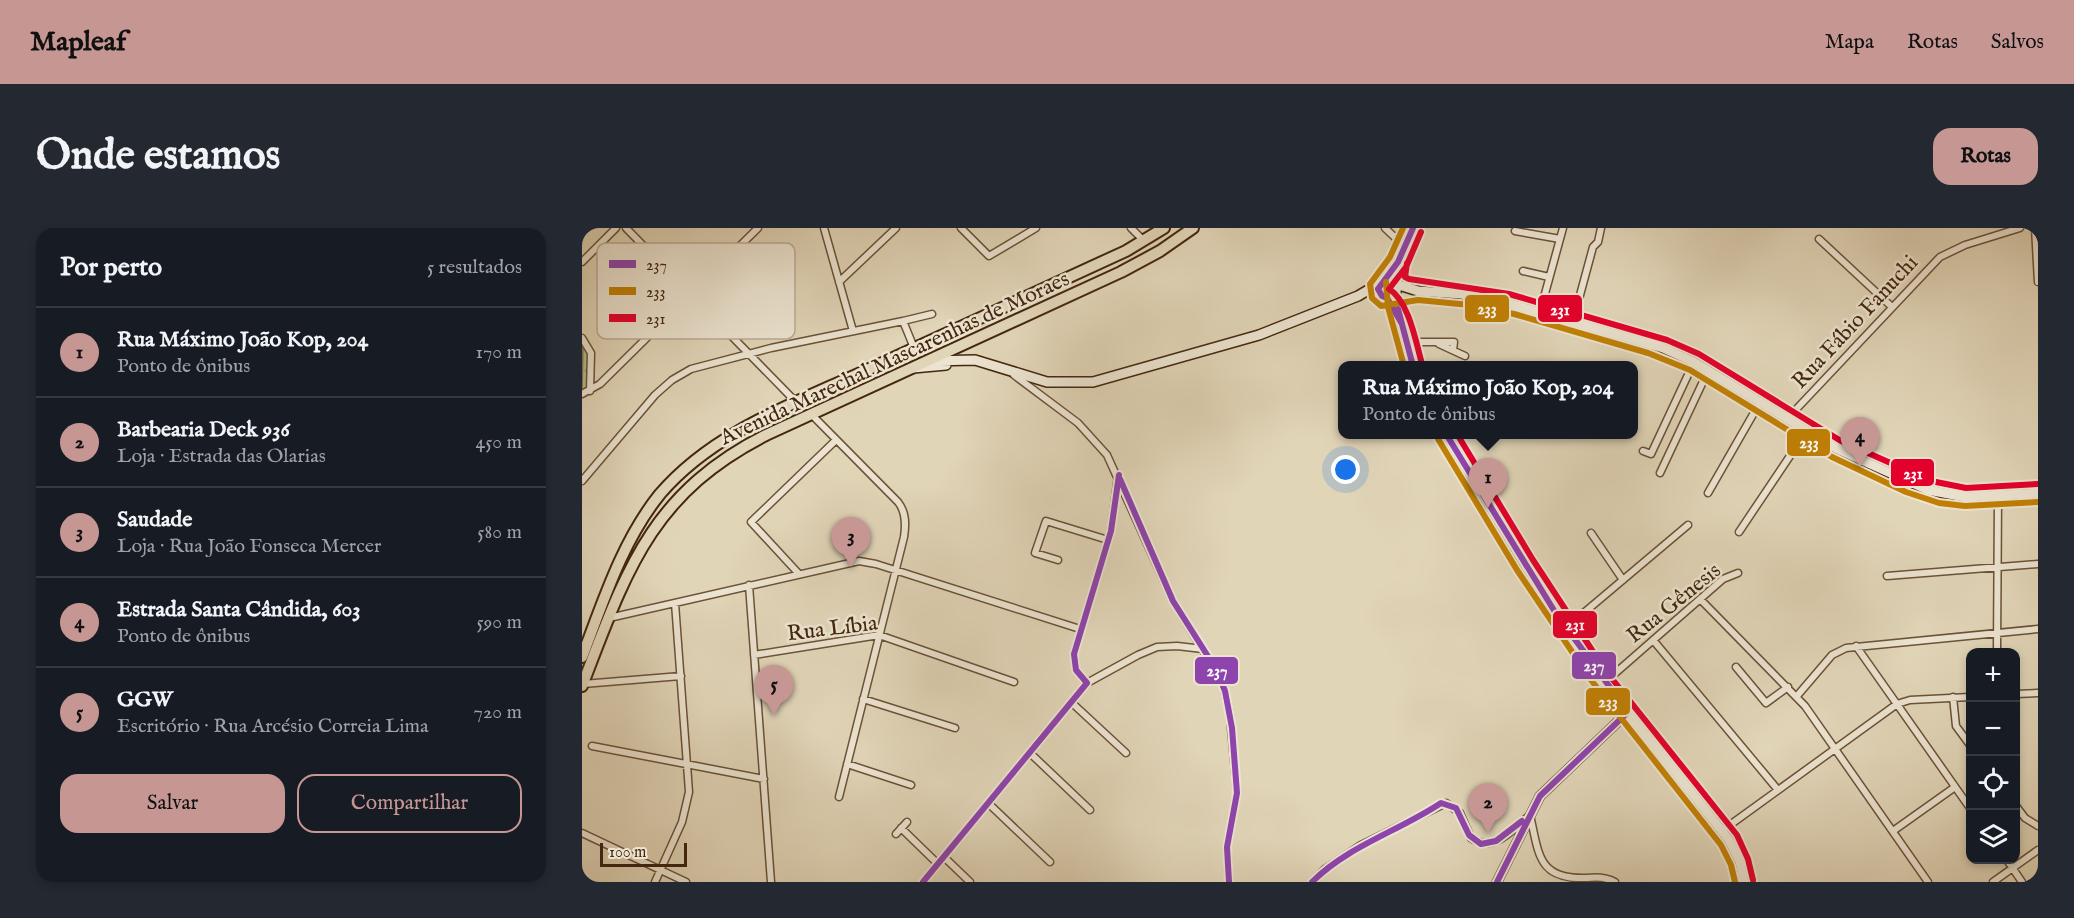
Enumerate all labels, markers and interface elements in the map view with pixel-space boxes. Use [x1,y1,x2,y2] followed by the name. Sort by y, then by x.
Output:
[30,25,126,60] text: Mapleaf
[1825,29,1874,56] text: Mapa
[1907,29,1958,56] text: Rotas
[1991,29,2044,56] text: Salvos
[1933,128,2038,185] button: Rotas
[36,130,280,183] text: Onde estamos
[597,243,795,339] legend
[1786,250,1925,395] street label: Rua Fábio Fanuchi
[60,251,162,284] text: Por perto
[427,255,522,280] text: 5 resultados
[646,256,667,276] text: 237
[715,265,1074,453] street label: Avenida Marechal Mascarenhas de Moraes
[646,283,665,303] text: 233
[1464,294,1510,323] line badge: 233
[1537,294,1583,323] line badge: 231
[1477,300,1497,320] text: 233
[1550,301,1570,321] text: 231
[646,310,665,330] text: 231
[117,326,368,354] text: Rua Máximo João Kop, 204
[76,340,83,365] text: 1
[476,340,522,365] text: 170 m
[117,354,250,379] text: Ponto de ônibus
[1338,361,1638,439] popup
[1362,374,1614,402] text: Rua Máximo João Kop, 204
[1362,402,1496,427] text: Ponto de ônibus
[117,416,290,444] text: Barbearia Deck 936
[1840,418,1880,467] pin: 4
[1786,428,1831,457] line badge: 233
[75,430,84,455] text: 2
[475,430,522,455] text: 450 m
[1799,434,1819,454] text: 233
[117,444,326,469] text: Loja · Estrada das Olarias
[1331,455,1360,484] your location
[1468,458,1508,508] pin: 1
[1890,458,1935,487] line badge: 231
[1903,465,1923,485] text: 231
[117,506,192,534] text: Saudade
[832,518,870,567] pin: 3
[76,520,83,545] text: 3
[477,520,522,545] text: 580 m
[117,534,381,559] text: Loja · Rua João Fonseca Mercer
[1621,557,1727,650] street label: Rua Gênesis
[117,596,360,624] text: Estrada Santa Cândida, 603
[785,609,880,648] street label: Rua Líbia
[75,610,84,635] text: 4
[476,610,522,635] text: 590 m
[1552,610,1598,639] line badge: 231
[1565,616,1585,636] text: 231
[117,624,250,649] text: Ponto de ônibus
[1966,648,2020,864] map controls
[1966,648,2020,702] button: +
[1571,651,1617,680] line badge: 237
[1194,656,1239,685] line badge: 237
[1584,657,1604,677] text: 237
[1207,662,1227,682] text: 237
[754,666,794,715] pin: 5
[117,686,173,714] text: GGW
[1585,687,1631,716] line badge: 233
[1598,693,1618,713] text: 233
[76,700,83,725] text: 5
[474,700,522,725] text: 720 m
[1966,702,2020,756] button: −
[117,714,429,739] text: Escritório · Rua Arcésio Correia Lima
[1966,756,2020,810] button: locate
[60,774,285,833] button: Salvar
[297,774,522,833] button: Compartilhar
[1468,784,1508,833] pin: 2
[1966,810,2020,864] button: layers
[600,840,687,868] scale bar
[609,843,646,863] text: 100 m

